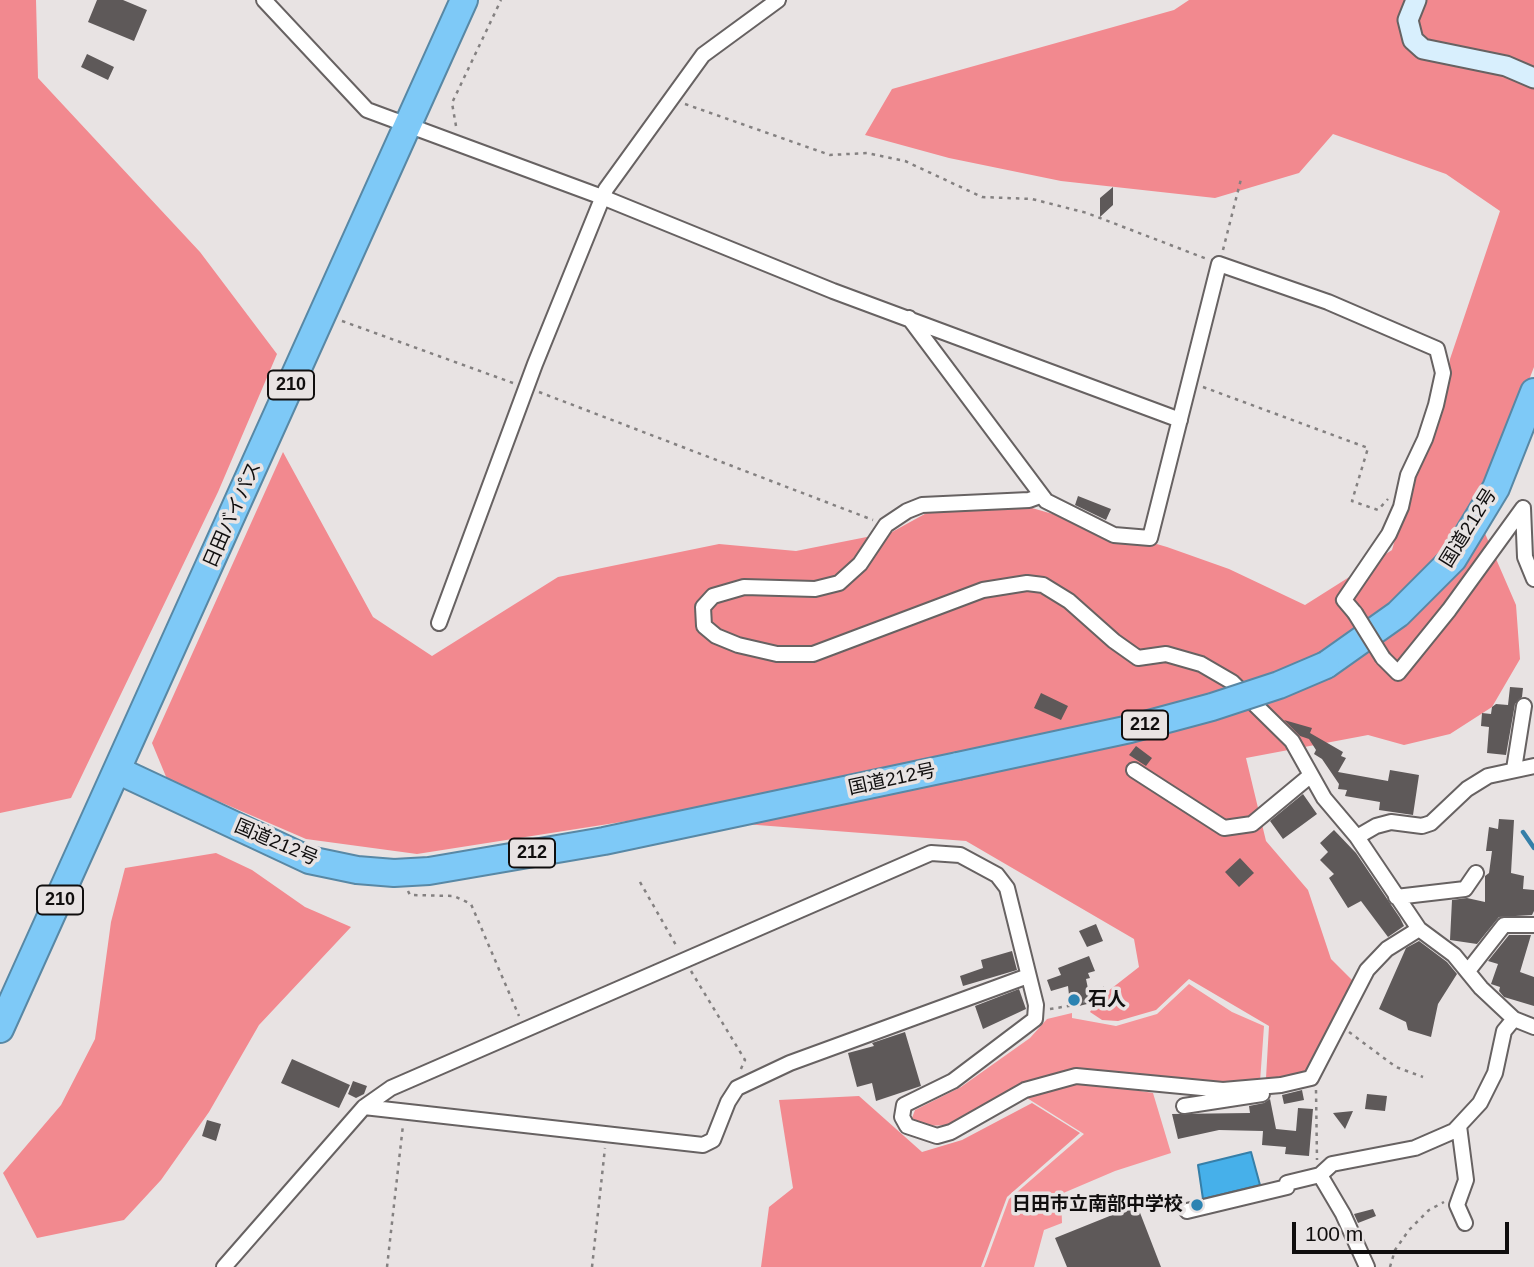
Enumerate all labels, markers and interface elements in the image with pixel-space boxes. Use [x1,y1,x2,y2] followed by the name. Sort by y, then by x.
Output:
[268,370,314,400] road number: 210
[199,458,267,572] street label: 日田バイパス
[1436,484,1502,572] street label: 国道212号
[1122,710,1168,740] road number: 212
[846,760,938,800] street label: 国道212号
[231,815,321,871] street label: 国道212号
[509,838,555,868] road number: 212
[37,886,83,915] road number: 210
[1088,989,1126,1011] place label: 石人
[1066,992,1082,1008] marker: 石人
[1012,1194,1183,1216] place label: 日田市立南部中学校
[1189,1197,1205,1213] marker: 日田市立南部中学校
[1296,1208,1513,1252] scale bar
[1305,1222,1363,1245] text: 100 m

